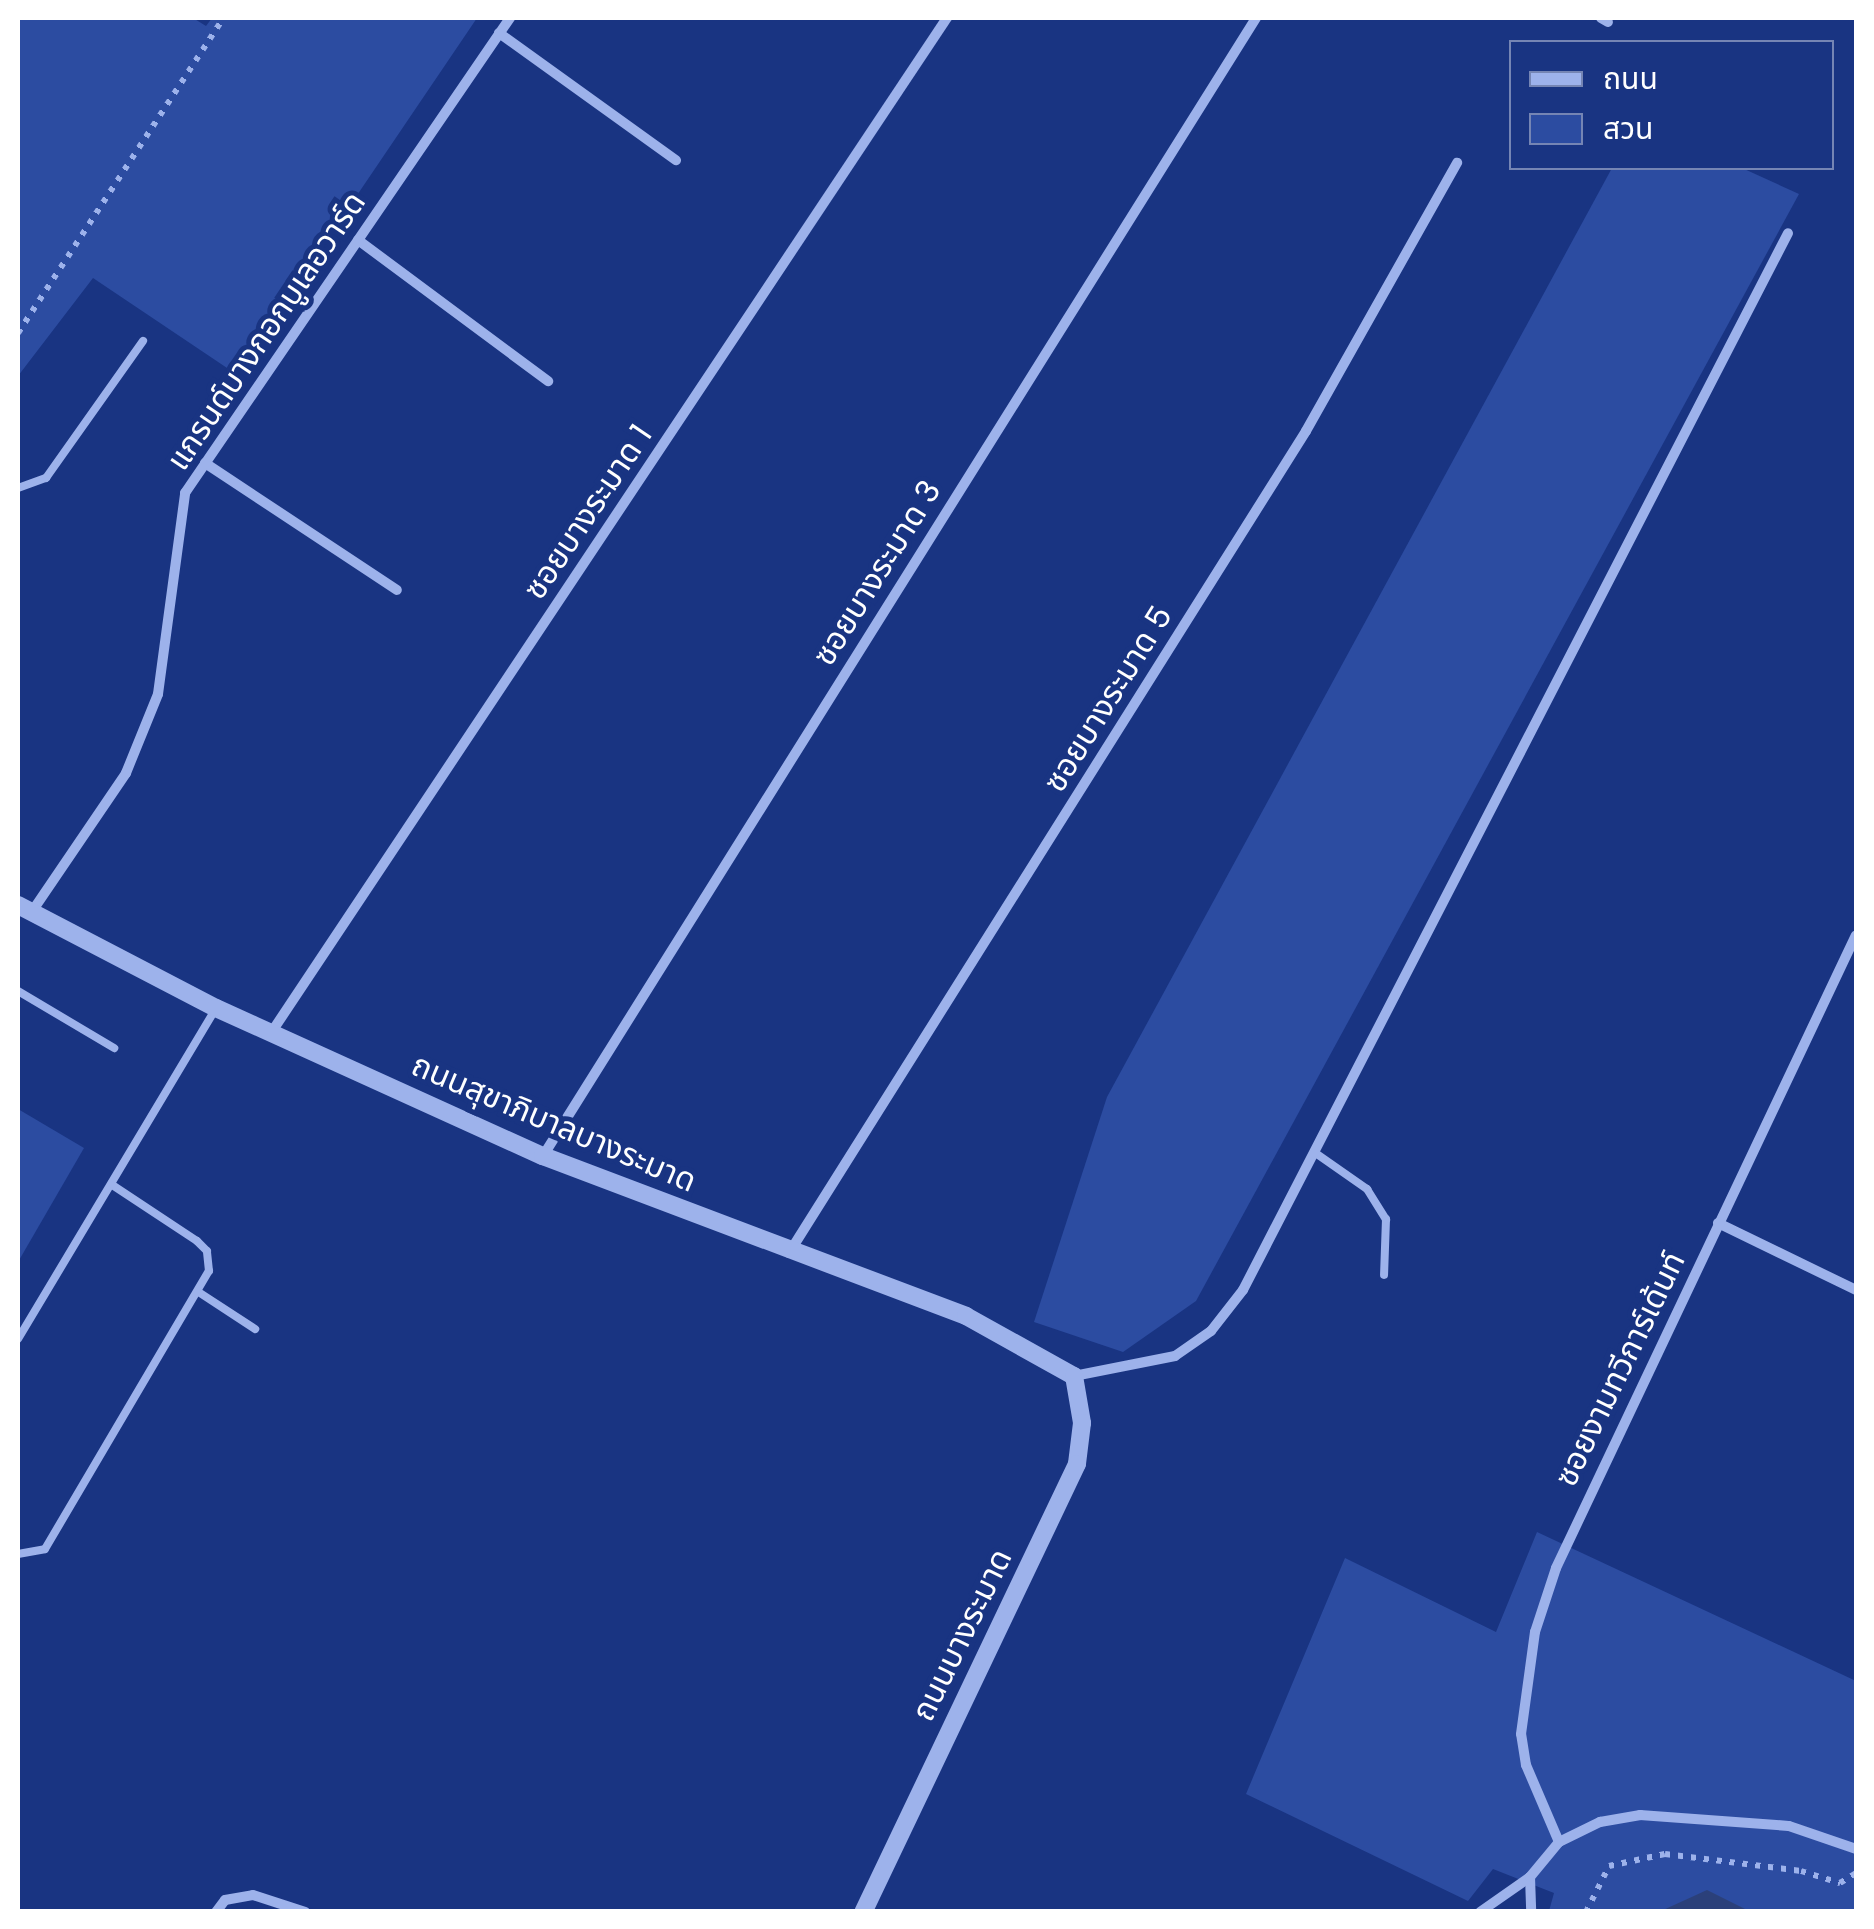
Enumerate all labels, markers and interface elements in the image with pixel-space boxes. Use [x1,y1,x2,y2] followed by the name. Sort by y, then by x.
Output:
[1509,40,1834,170] legend
[1603,57,1658,100] text: ถนน
[1603,107,1653,150] text: สวน
[158,184,374,478] street label: แกรนด์บางกอกบูเลอวาร์ด
[516,417,660,607] street label: ซอยบางระมาด 1
[805,473,949,673] street label: ซอยบางระมาด 3
[1036,599,1180,799] street label: ซอยบางระมาด 5
[406,1046,702,1200] street label: ถนนสุขาภิบาลบางระมาด
[1547,1246,1693,1492] street label: ซอยงามทวีการ์เด้นท์
[904,1543,1020,1727] street label: ถนนบางระมาด

